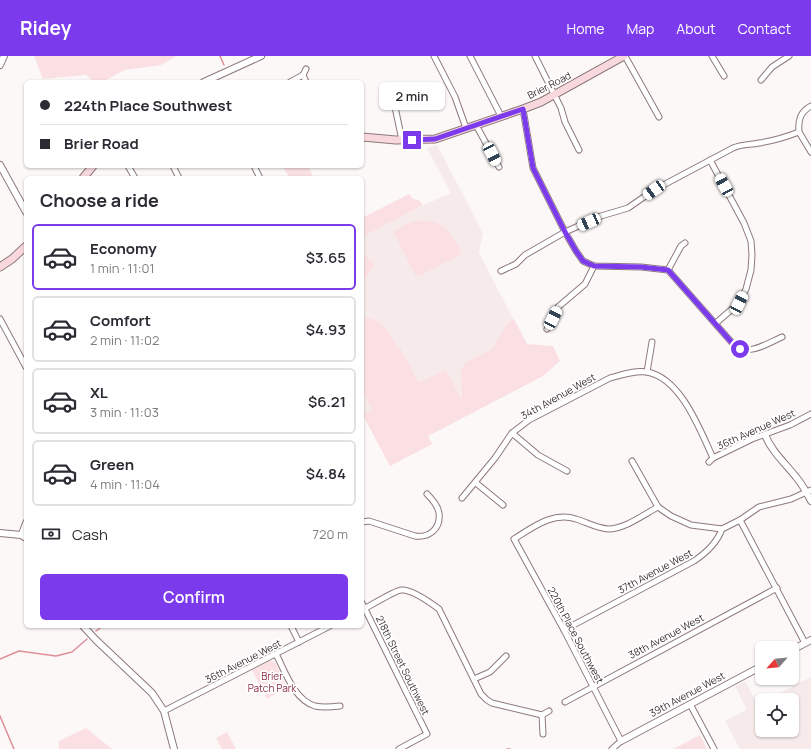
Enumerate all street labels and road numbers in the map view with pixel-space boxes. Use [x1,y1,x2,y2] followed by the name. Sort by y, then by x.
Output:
[525,68,573,102] street label: Brier Road
[518,370,598,422] street label: 34th Avenue West
[715,406,797,452] street label: 36th Avenue West
[615,545,695,597] street label: 37th Avenue West
[545,584,607,686] street label: 220th Place Southwest
[626,610,706,662] street label: 38th Avenue West
[373,613,433,717] street label: 218th Street Southwest
[202,636,284,686] street label: 36th Avenue West
[647,668,727,720] street label: 39th Avenue West

